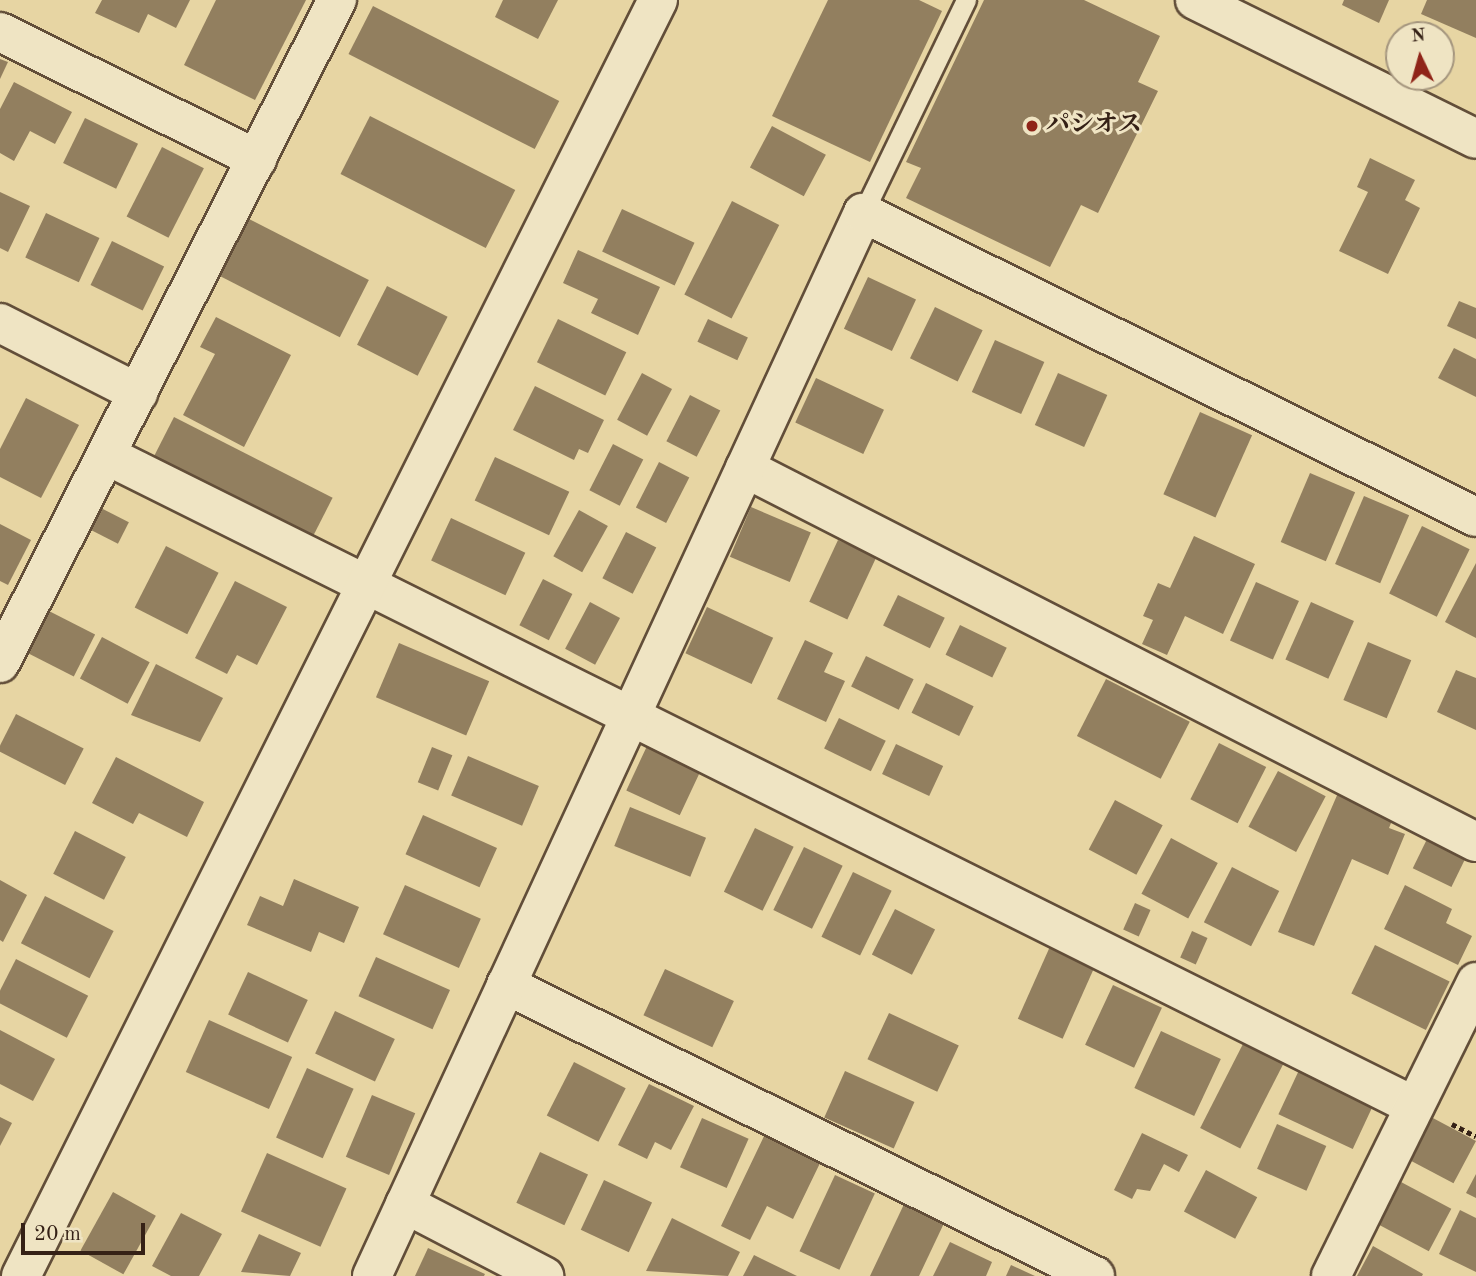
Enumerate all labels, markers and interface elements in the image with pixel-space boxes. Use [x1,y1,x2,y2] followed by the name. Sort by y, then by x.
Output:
[1385,21,1455,91] north arrow
[1410,26,1426,47] text: N
[1046,112,1142,140] place label: パシオス
[1024,118,1040,134] marker: パシオス
[24,1210,149,1254] scale bar
[34,1224,81,1245] text: 20 m

